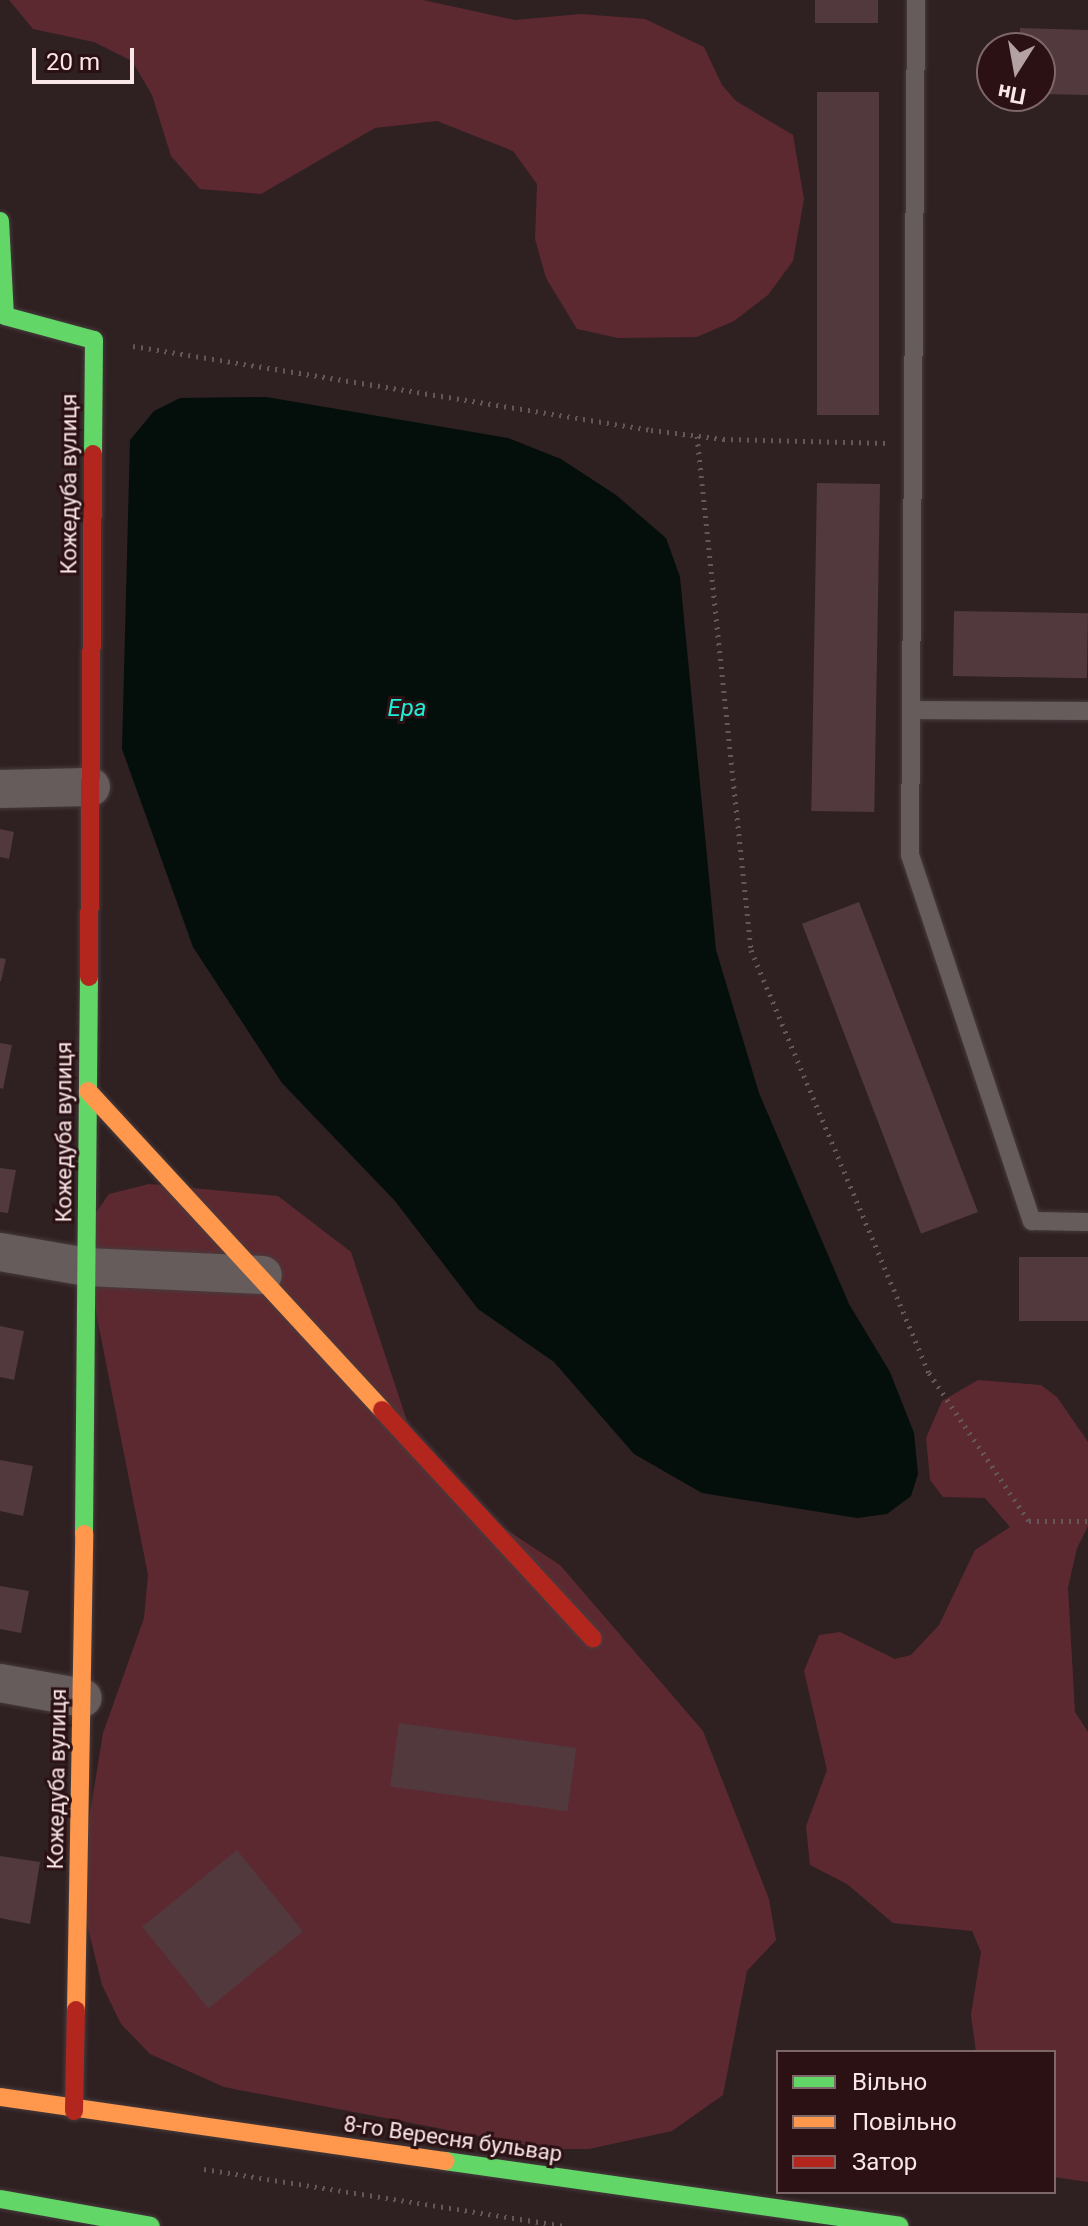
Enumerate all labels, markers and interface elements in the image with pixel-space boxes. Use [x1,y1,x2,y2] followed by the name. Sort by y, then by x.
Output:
[36,32,138,82] scale bar
[976,32,1056,112] north arrow
[46,48,100,76] text: 20 m
[996,79,1028,109] text: Пн
[56,394,82,574] street label: Кожедуба вулиця
[388,695,426,723] water label: Ера
[51,1042,77,1222] street label: Кожедуба вулиця
[42,1688,72,1870] street label: Кожедуба вулиця
[776,2050,1056,2194] legend
[852,2068,927,2096] text: Вільно
[852,2108,957,2136] text: Повільно
[342,2111,564,2167] street label: 8-го Вересня бульвар
[852,2148,917,2176] text: Затор

